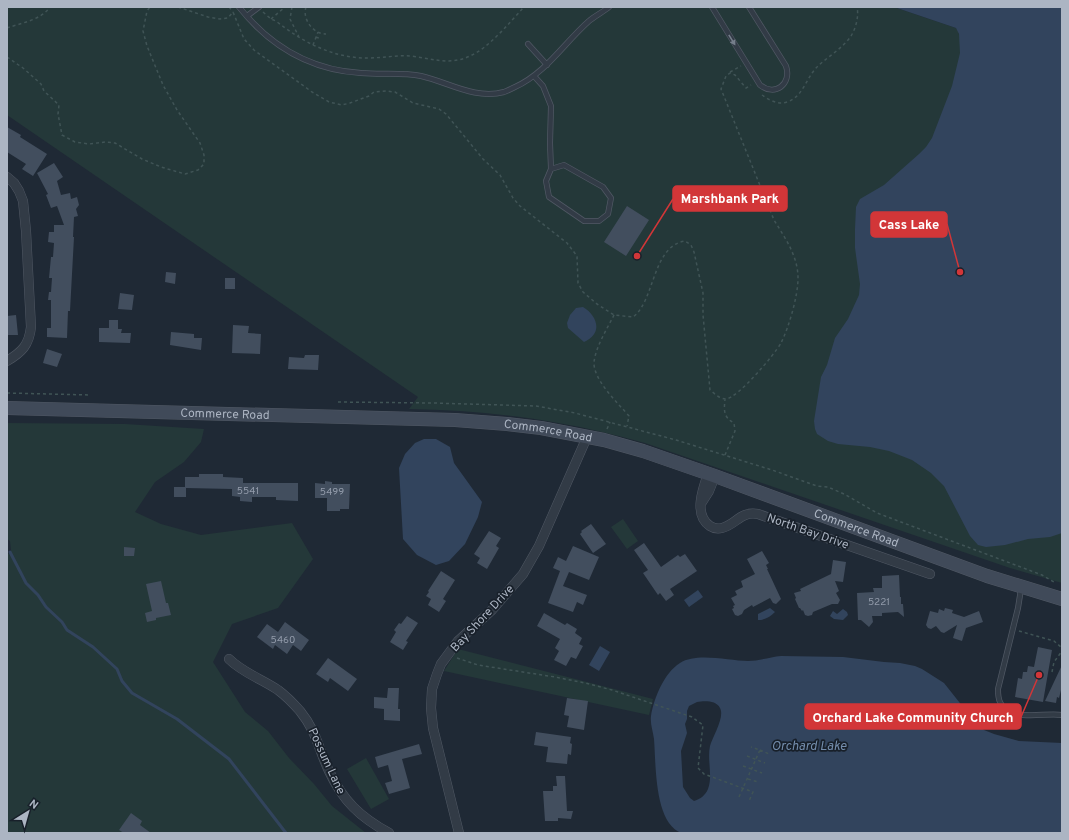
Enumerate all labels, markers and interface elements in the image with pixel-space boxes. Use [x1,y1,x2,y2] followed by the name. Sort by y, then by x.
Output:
[728,35,736,45] one-way arrow
[673,186,787,211] callout: Marshbank Park
[681,192,779,208] text: Marshbank Park
[871,212,947,237] callout: Cass Lake
[879,218,939,234] text: Cass Lake
[180,406,270,424] street label: Commerce Road
[503,417,594,447] street label: Commerce Road
[237,485,259,498] house number: 5541
[320,486,344,499] house number: 5499
[811,506,901,552] street label: Commerce Road
[765,510,851,553] street label: North Bay Drive
[447,582,518,656] street label: Bay Shore Drive
[868,596,890,609] house number: 5221
[270,634,296,647] house number: 5460
[805,704,1021,729] callout: Orchard Lake Community Church
[813,711,1013,727] text: Orchard Lake Community Church
[304,726,348,797] street label: Possum Lane
[772,739,847,755] water label: Orchard Lake
[8,792,48,832] north arrow
[26,797,41,813] text: N

